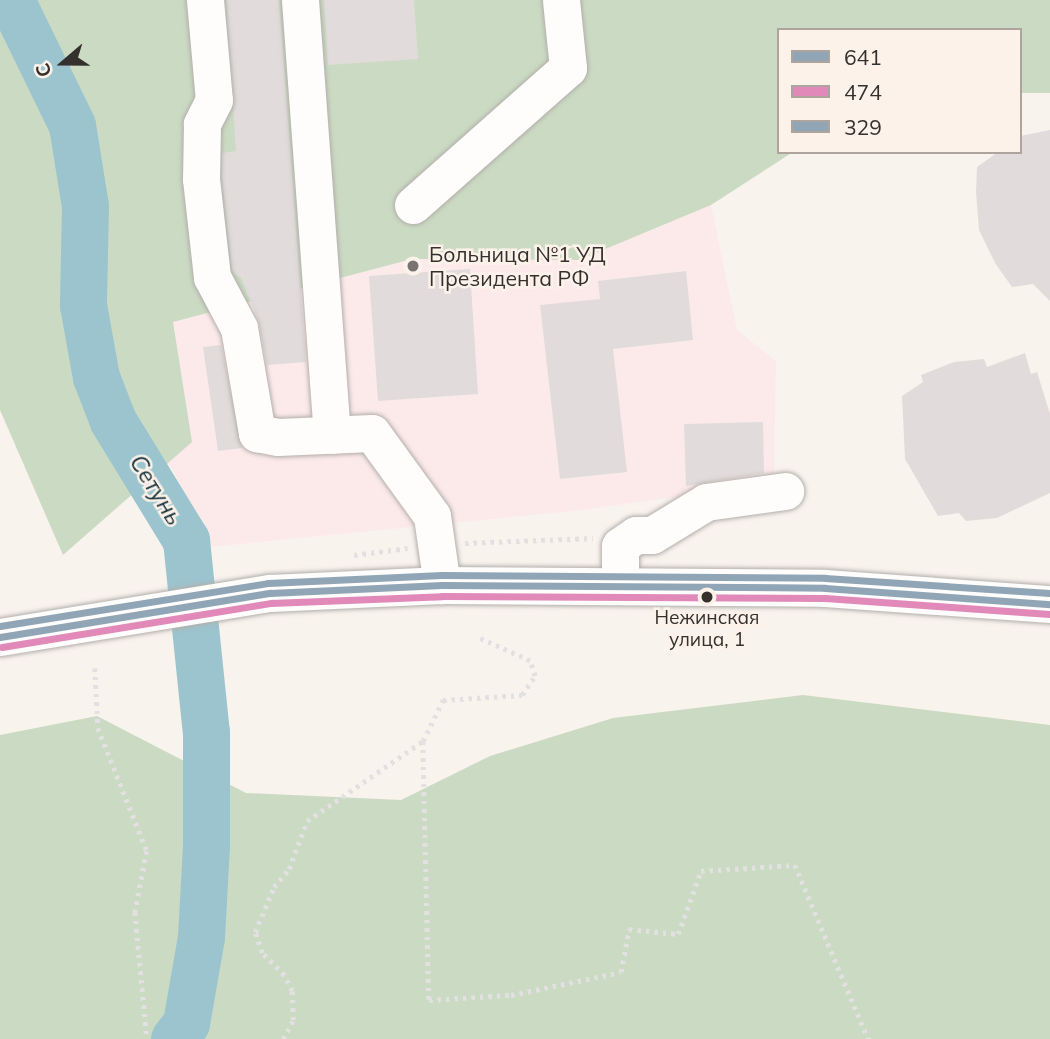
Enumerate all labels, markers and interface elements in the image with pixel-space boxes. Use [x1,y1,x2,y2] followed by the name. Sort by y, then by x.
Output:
[28,28,98,98] north arrow
[777,28,1022,154] legend
[844,44,882,70] text: 641
[30,60,57,80] text: С
[844,79,882,105] text: 474
[844,114,882,140] text: 329
[429,241,606,291] place label: Больница №1 УД Президента РФ
[403,256,423,276] marker: Больница №1 УД Президента РФ
[124,450,188,530] water label: Сетунь
[700,590,714,604] marker: Нежинская улица, 1
[655,607,759,651] place label: Нежинская улица, 1

